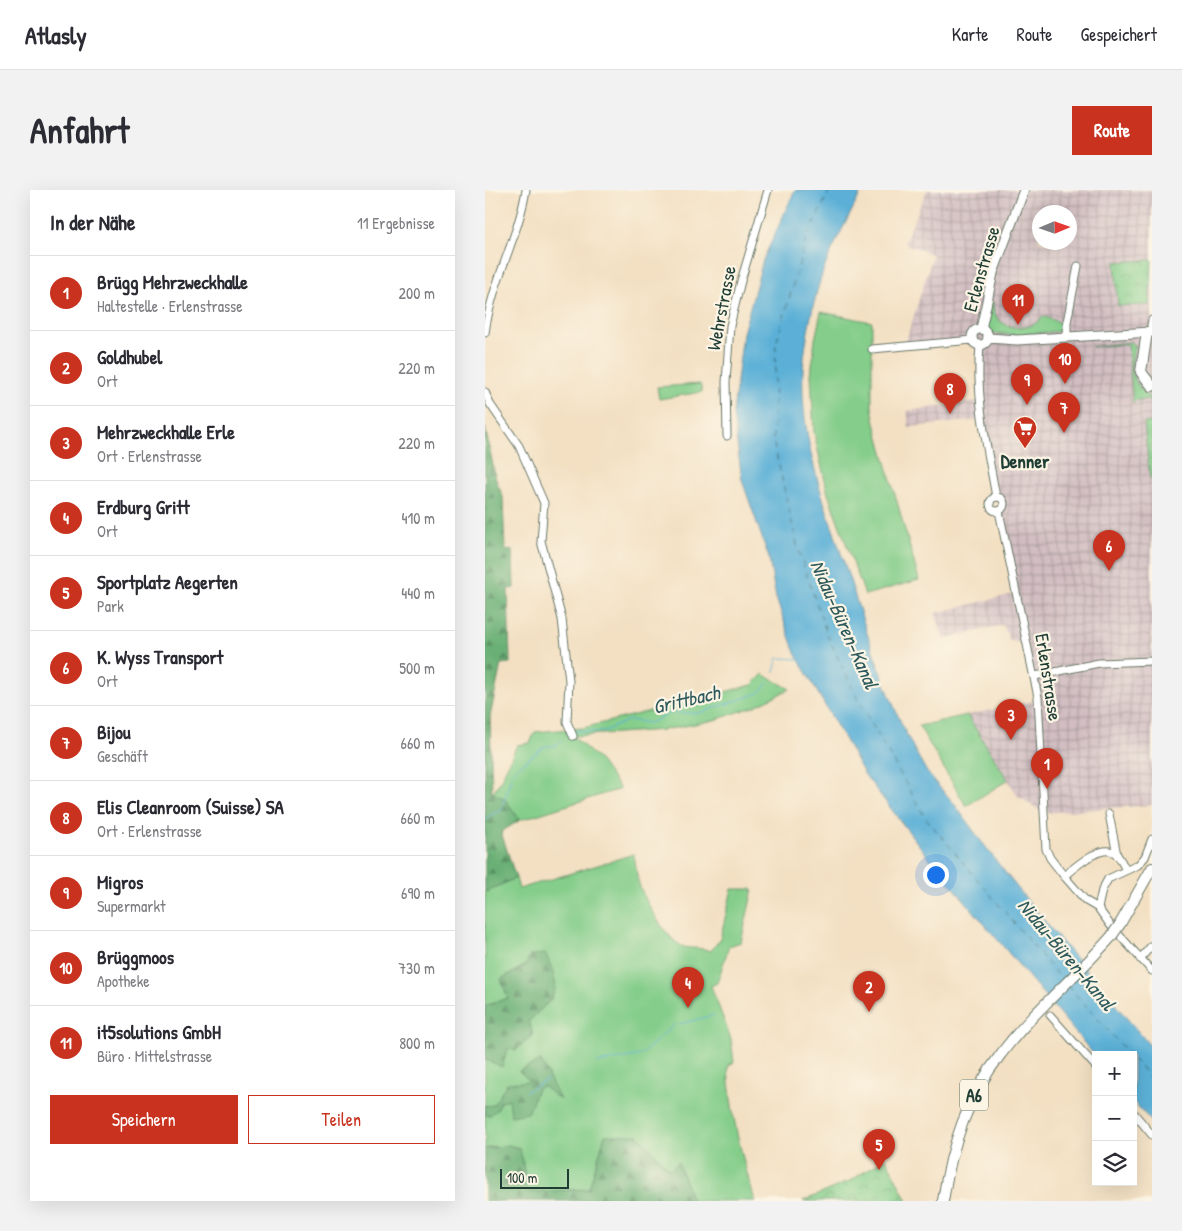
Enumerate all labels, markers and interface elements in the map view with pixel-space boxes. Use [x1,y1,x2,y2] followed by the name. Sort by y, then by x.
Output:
[25,19,87,51] text: Atlasly
[952,22,989,47] text: Karte
[1017,22,1053,47] text: Route
[1081,22,1157,47] text: Gespeichert
[1072,106,1152,155] button: Route
[30,107,129,154] text: Anfahrt
[1032,205,1077,250] north arrow
[50,208,135,237] text: In der Nähe
[357,212,435,234] text: 11 Ergebnisse
[956,223,1006,315] street label: Erlenstrasse
[700,263,742,352] street label: Wehrstrasse
[97,269,248,295] text: Brügg Mehrzweckhalle
[63,282,69,304] text: 1
[399,282,435,304] text: 200 m
[1002,284,1034,325] pin: 11
[97,295,243,317] text: Haltestelle · Erlenstrasse
[1049,343,1081,384] pin: 10
[97,344,162,370] text: Goldhubel
[62,357,70,379] text: 2
[398,357,435,379] text: 220 m
[1011,364,1043,405] pin: 9
[97,370,118,392] text: Ort
[934,373,966,414] pin: 8
[1048,392,1080,433] pin: 7
[1012,415,1038,449] supermarket icon: Denner
[97,419,235,445] text: Mehrzweckhalle Erle
[62,432,70,454] text: 3
[398,432,435,454] text: 220 m
[97,445,202,467] text: Ort · Erlenstrasse
[1001,448,1050,474] place label: Denner
[97,494,189,520] text: Erdburg Gritt
[63,507,69,529] text: 4
[401,507,435,529] text: 410 m
[97,520,118,542] text: Ort
[1093,530,1125,571] pin: 6
[805,555,886,694] water label: Nidau-Büren-Kanal
[97,569,238,595] text: Sportplatz Aegerten
[63,582,69,604] text: 5
[401,582,435,604] text: 440 m
[97,595,124,617] text: Park
[1029,632,1069,723] street label: Erlenstrasse
[97,644,223,670] text: K. Wyss Transport
[63,657,69,679] text: 6
[399,657,435,679] text: 500 m
[97,670,118,692] text: Ort
[650,678,724,720] water label: Grittbach
[995,699,1027,740] pin: 3
[97,719,131,745] text: Bijou
[62,732,70,754] text: 7
[401,732,435,754] text: 660 m
[97,745,148,767] text: Geschäft
[1031,748,1063,789] pin: 1
[97,794,284,820] text: Elis Cleanroom (Suisse) SA
[63,807,69,829] text: 8
[401,807,435,829] text: 660 m
[97,820,202,842] text: Ort · Erlenstrasse
[923,862,949,888] your location
[97,869,143,895] text: Migros
[63,882,69,904] text: 9
[401,882,435,904] text: 690 m
[1012,892,1123,1017] water label: Nidau-Büren-Kanal
[97,895,166,917] text: Supermarkt
[97,944,174,970] text: Brüggmoos
[60,957,72,979] text: 10
[398,957,435,979] text: 730 m
[672,967,704,1008] pin: 4
[97,970,150,992] text: Apotheke
[853,971,885,1012] pin: 2
[97,1019,221,1045] text: it5solutions GmbH
[60,1032,72,1054] text: 11
[399,1032,435,1054] text: 800 m
[97,1045,212,1067] text: Büro · Mittelstrasse
[1092,1051,1137,1186] map controls
[1092,1051,1137,1096] button: +
[960,1080,988,1110] road number: A6
[50,1095,238,1144] button: Speichern
[248,1095,435,1144] button: Teilen
[1092,1096,1137,1141] button: −
[863,1129,895,1170] pin: 5
[1092,1141,1137,1186] button: layers
[500,1166,569,1189] scale bar
[507,1168,537,1187] text: 100 m

